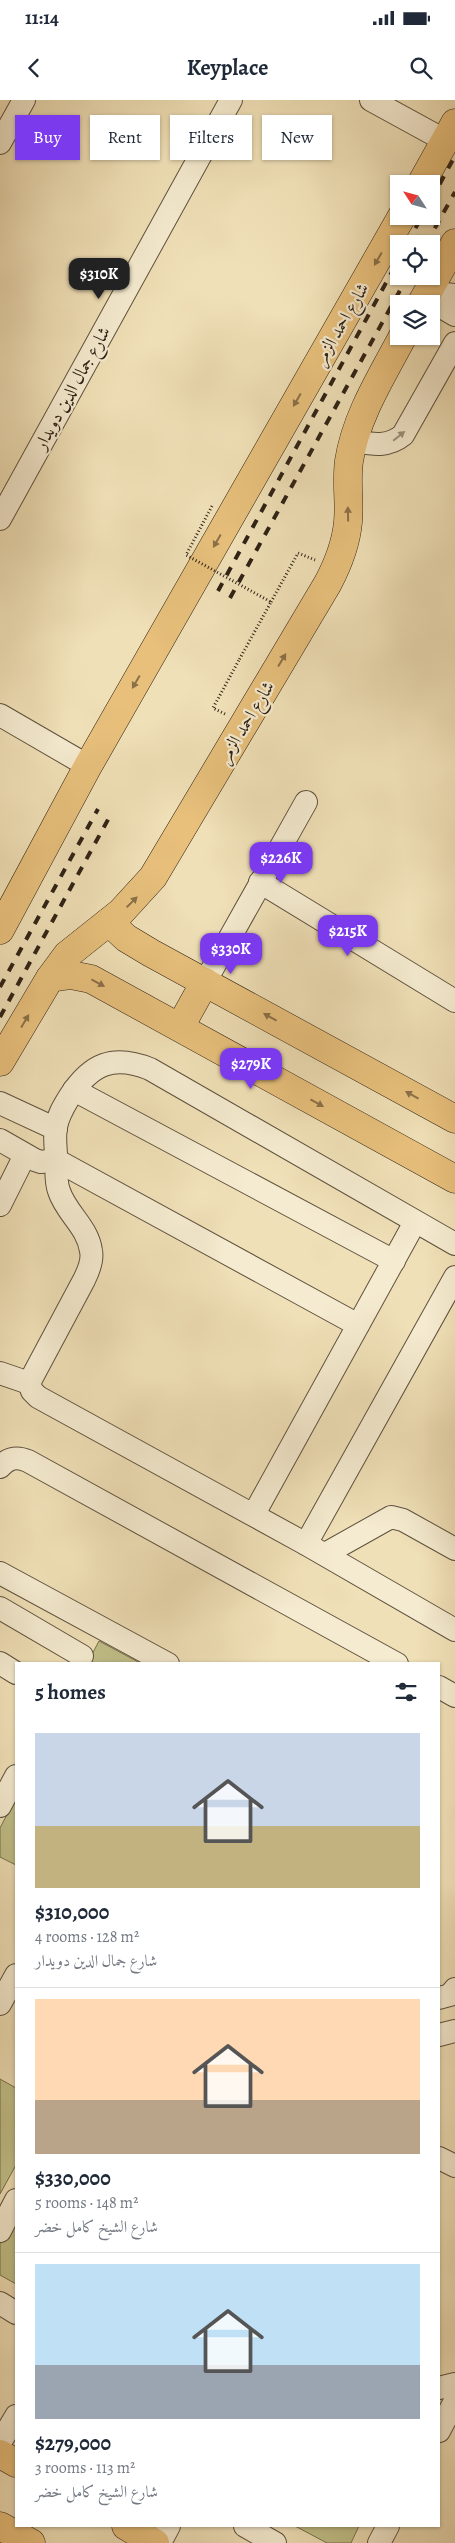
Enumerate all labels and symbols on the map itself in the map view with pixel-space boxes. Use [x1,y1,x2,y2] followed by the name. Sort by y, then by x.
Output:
[390,175,440,225] north arrow
[374,252,383,265] one-way arrow
[64,258,134,300] pin: $310K
[308,278,377,371] street label: شارع احمد الزمر
[27,322,118,457] street label: شارع جمال الدين دويدار
[293,393,302,406] one-way arrow
[392,431,405,442] one-way arrow
[344,505,352,521] one-way arrow
[213,533,221,548] one-way arrow
[278,653,287,666] one-way arrow
[132,675,141,688] one-way arrow
[212,677,282,769] street label: شارع احمد الزمر
[246,842,316,884] pin: $226K
[126,896,138,908] one-way arrow
[313,914,383,957] pin: $215K
[196,932,266,975] pin: $330K
[90,979,105,987] one-way arrow
[263,1013,276,1022] one-way arrow
[20,1014,29,1027] one-way arrow
[216,1048,286,1090] pin: $279K
[406,1091,419,1100] one-way arrow
[310,1098,324,1107] one-way arrow

